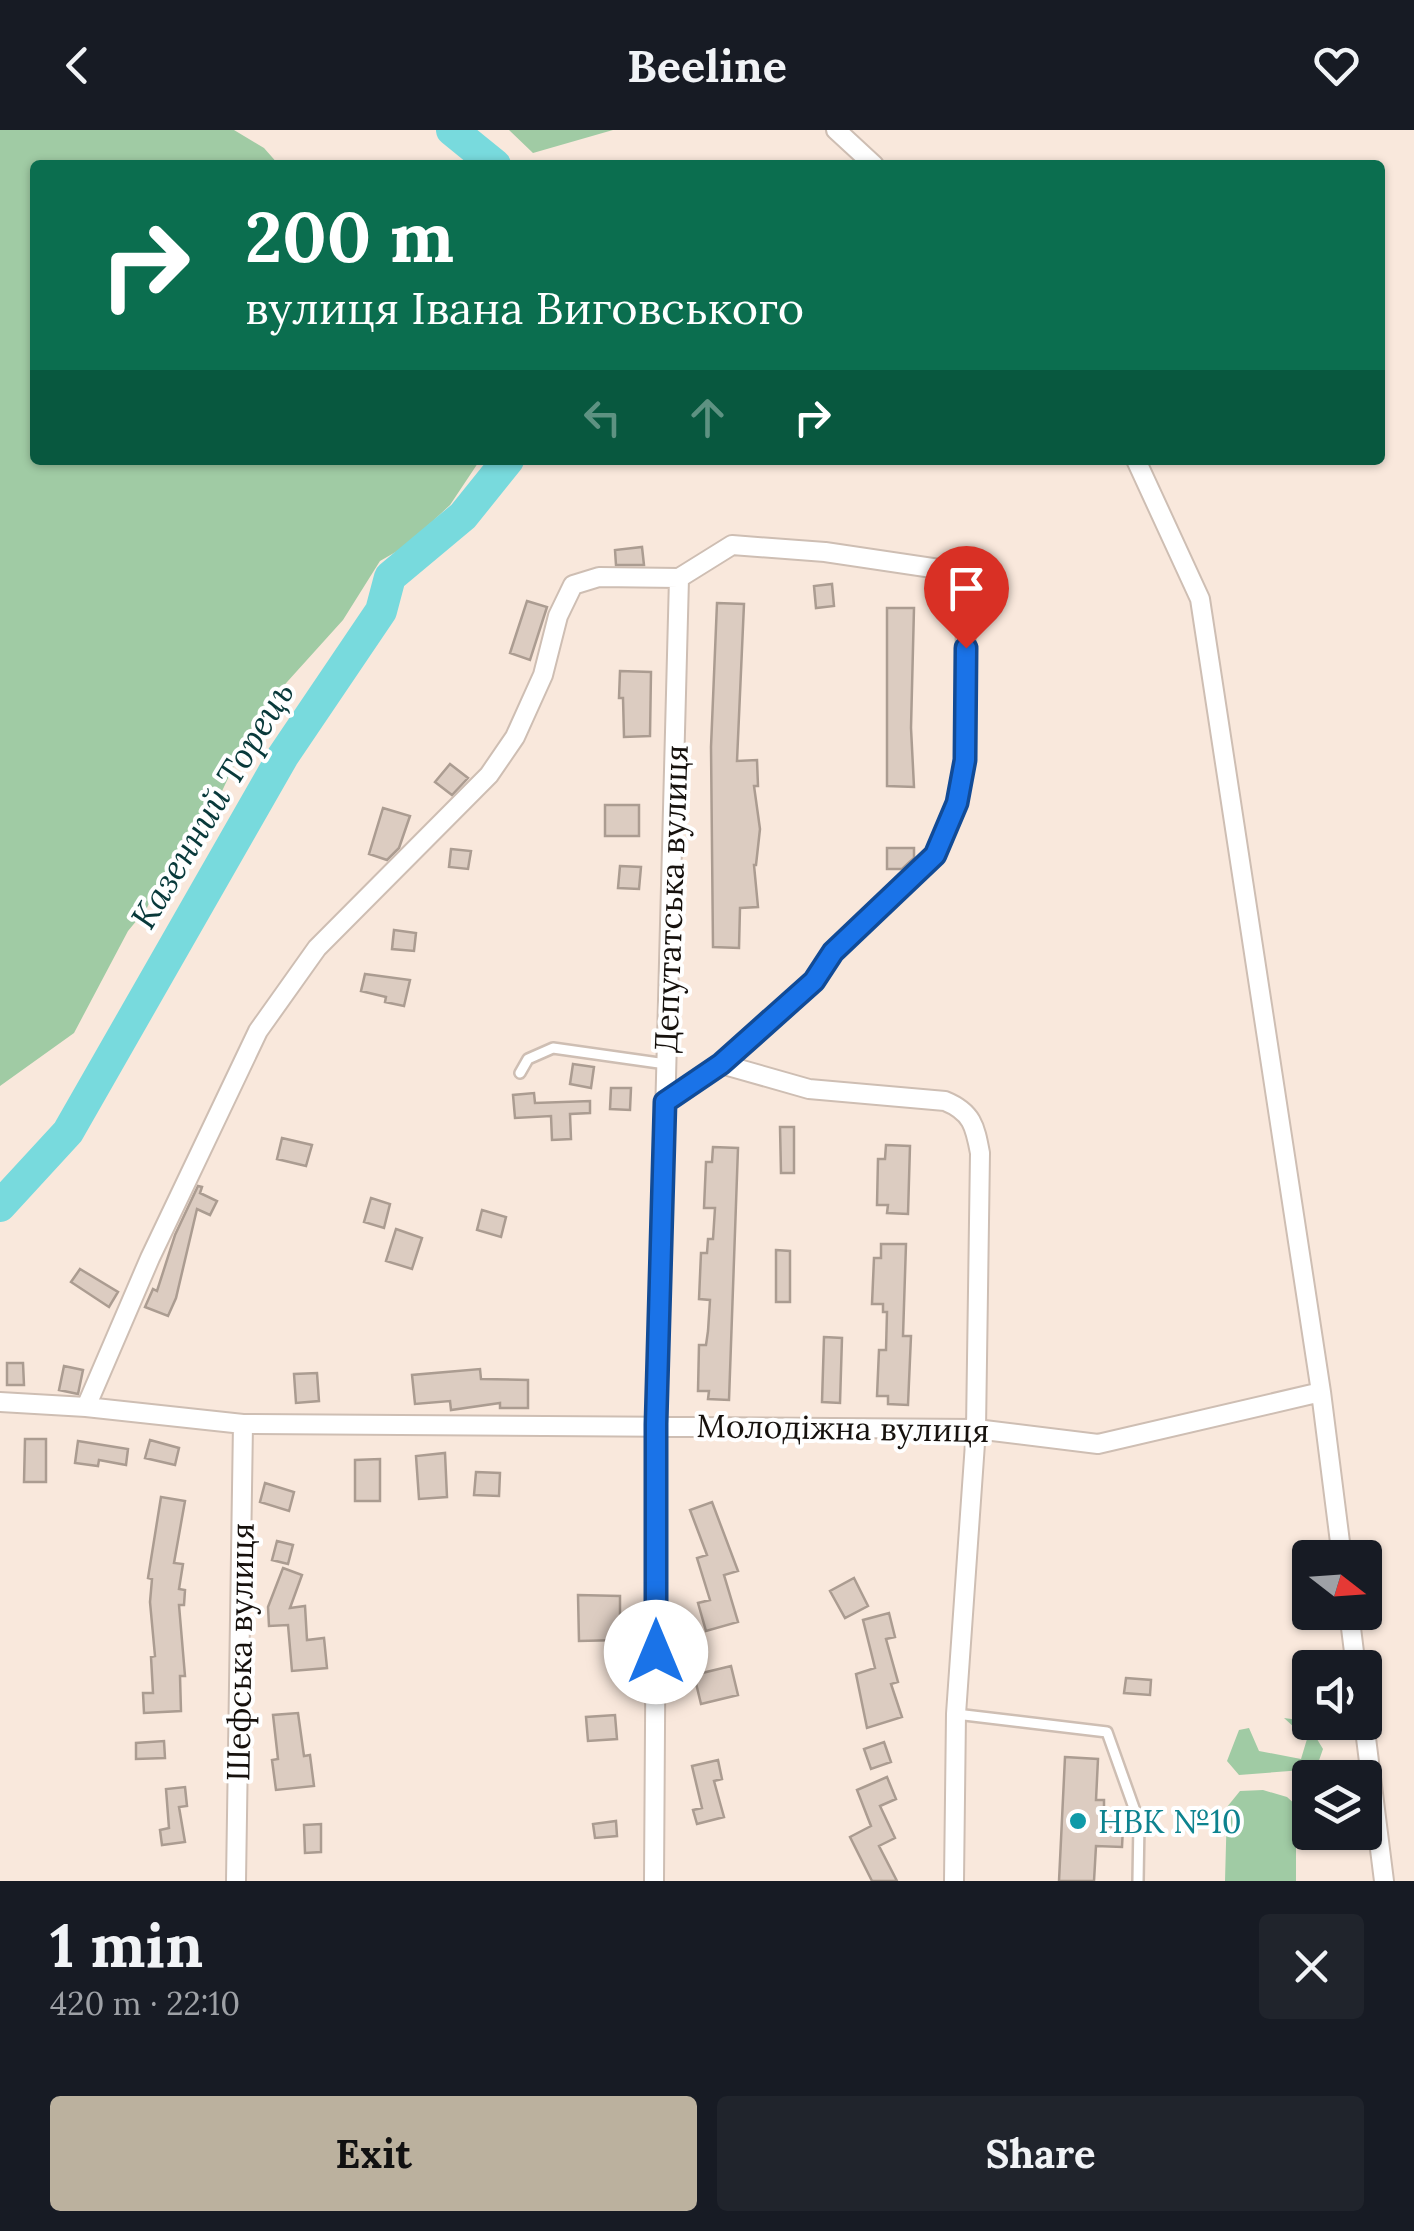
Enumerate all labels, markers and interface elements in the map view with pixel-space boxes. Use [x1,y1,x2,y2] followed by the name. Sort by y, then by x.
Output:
[627,37,787,94] text: Beeline
[50,38,105,93] icon: back
[1309,38,1364,93] icon: heart
[245,192,454,281] text: 200 m
[80,200,210,330] icon: right
[245,279,804,336] text: вулиця Івана Виговського
[575,390,630,445] icon: left
[680,390,735,445] icon: ahead
[785,390,840,445] icon: right
[924,546,1009,649] pin
[939,561,994,616] icon: arrive
[120,673,304,937] water label: Казенний Торець
[645,744,697,1054] street label: Депутатська вулиця
[696,1405,990,1451] street label: Молодіжна вулиця
[217,1522,263,1782] street label: Шефська вулиця
[1292,1540,1382,1630] north arrow
[1292,1540,1382,1850] map controls
[604,1600,708,1704] position arrow
[1292,1650,1382,1740] button: sound
[1292,1760,1382,1850] button: layers
[1098,1801,1242,1842] place label: НВК №10
[1067,1810,1089,1832] marker: НВК №10
[50,1907,203,1983] text: 1 min
[1259,1914,1364,2019] button: close
[50,1983,240,2024] text: 420 m · 22:10
[50,2096,697,2211] button: Exit
[717,2096,1364,2211] button: Share

